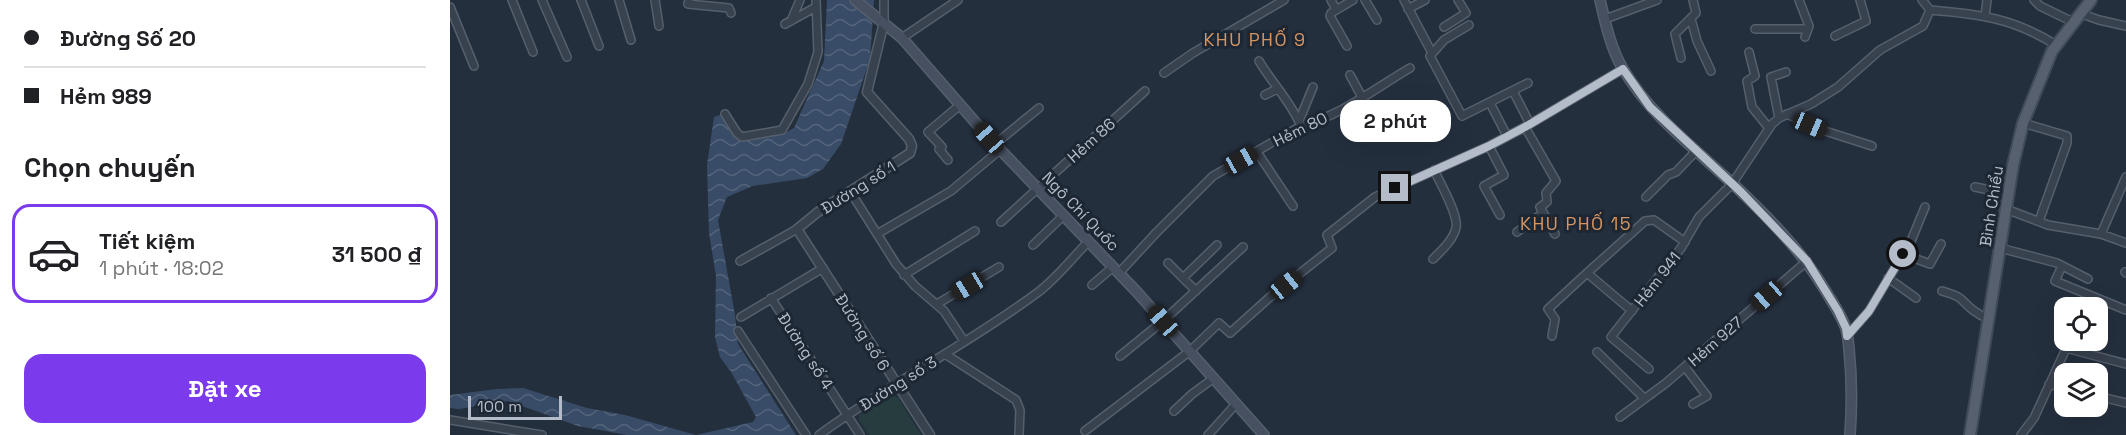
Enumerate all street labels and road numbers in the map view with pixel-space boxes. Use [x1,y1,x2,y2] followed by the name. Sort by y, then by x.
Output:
[1270,107,1331,152] street label: Hẻm 80
[1063,113,1120,167] street label: Hẻm 86
[817,156,900,219] street label: Đường số 1
[1975,164,2008,248] street label: Bình Chiểu
[1037,167,1124,256] street label: Ngô Chí Quốc
[1629,248,1685,311] street label: Hẻm 941
[831,290,895,375] street label: Đường số 6
[773,309,838,394] street label: Đường số 4
[1683,312,1747,371] street label: Hẻm 927
[856,351,941,415] street label: Đường số 3

